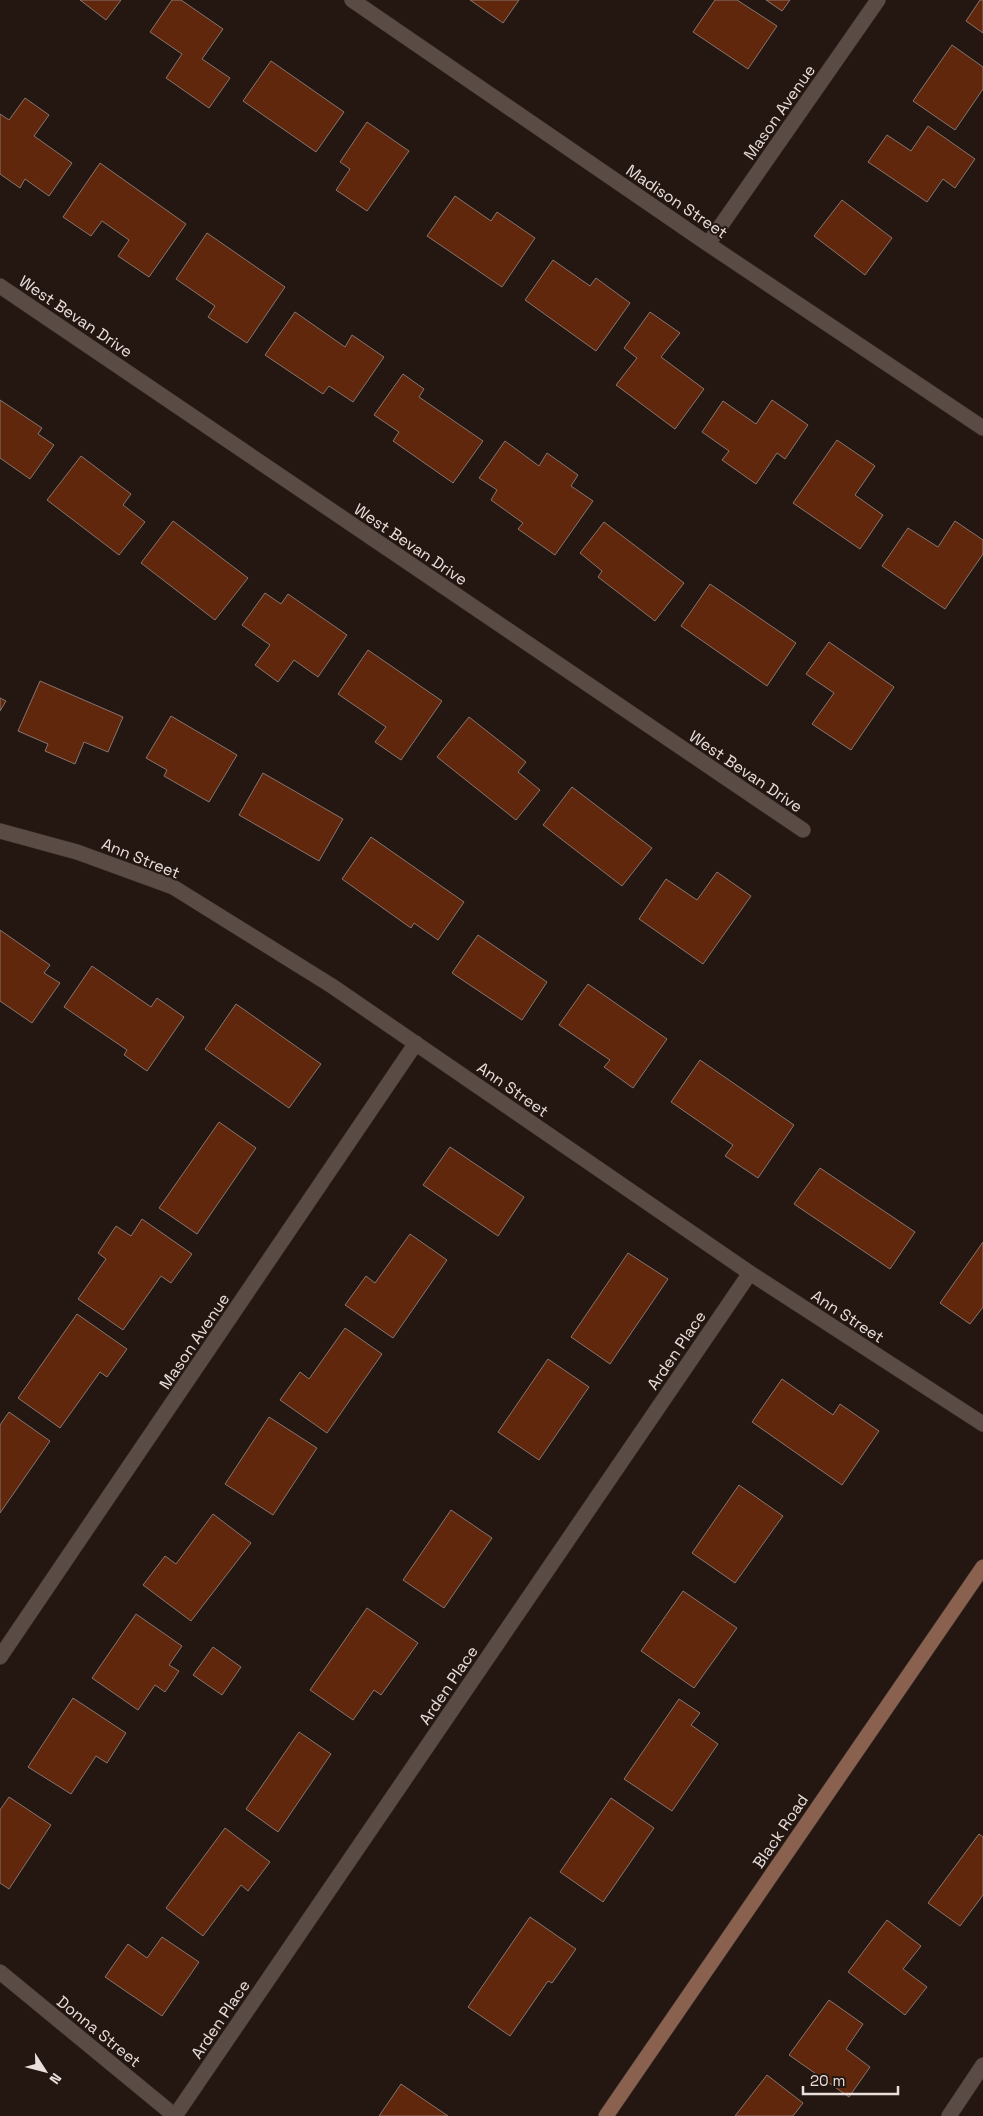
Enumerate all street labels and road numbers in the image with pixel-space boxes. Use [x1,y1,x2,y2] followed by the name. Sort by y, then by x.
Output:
[739,61,820,164] street label: Mason Avenue
[622,160,732,243] street label: Madison Street
[15,271,137,362] street label: West Bevan Drive
[350,499,472,590] street label: West Bevan Drive
[685,726,807,817] street label: West Bevan Drive
[99,833,183,884] street label: Ann Street
[473,1057,553,1122] street label: Ann Street
[807,1285,888,1348] street label: Ann Street
[155,1289,234,1393] street label: Mason Avenue
[642,1307,711,1394] street label: Arden Place
[414,1642,483,1729] street label: Arden Place
[748,1790,813,1872] street label: Black Road
[186,1976,255,2063] street label: Arden Place
[52,1991,145,2072] street label: Donna Street

